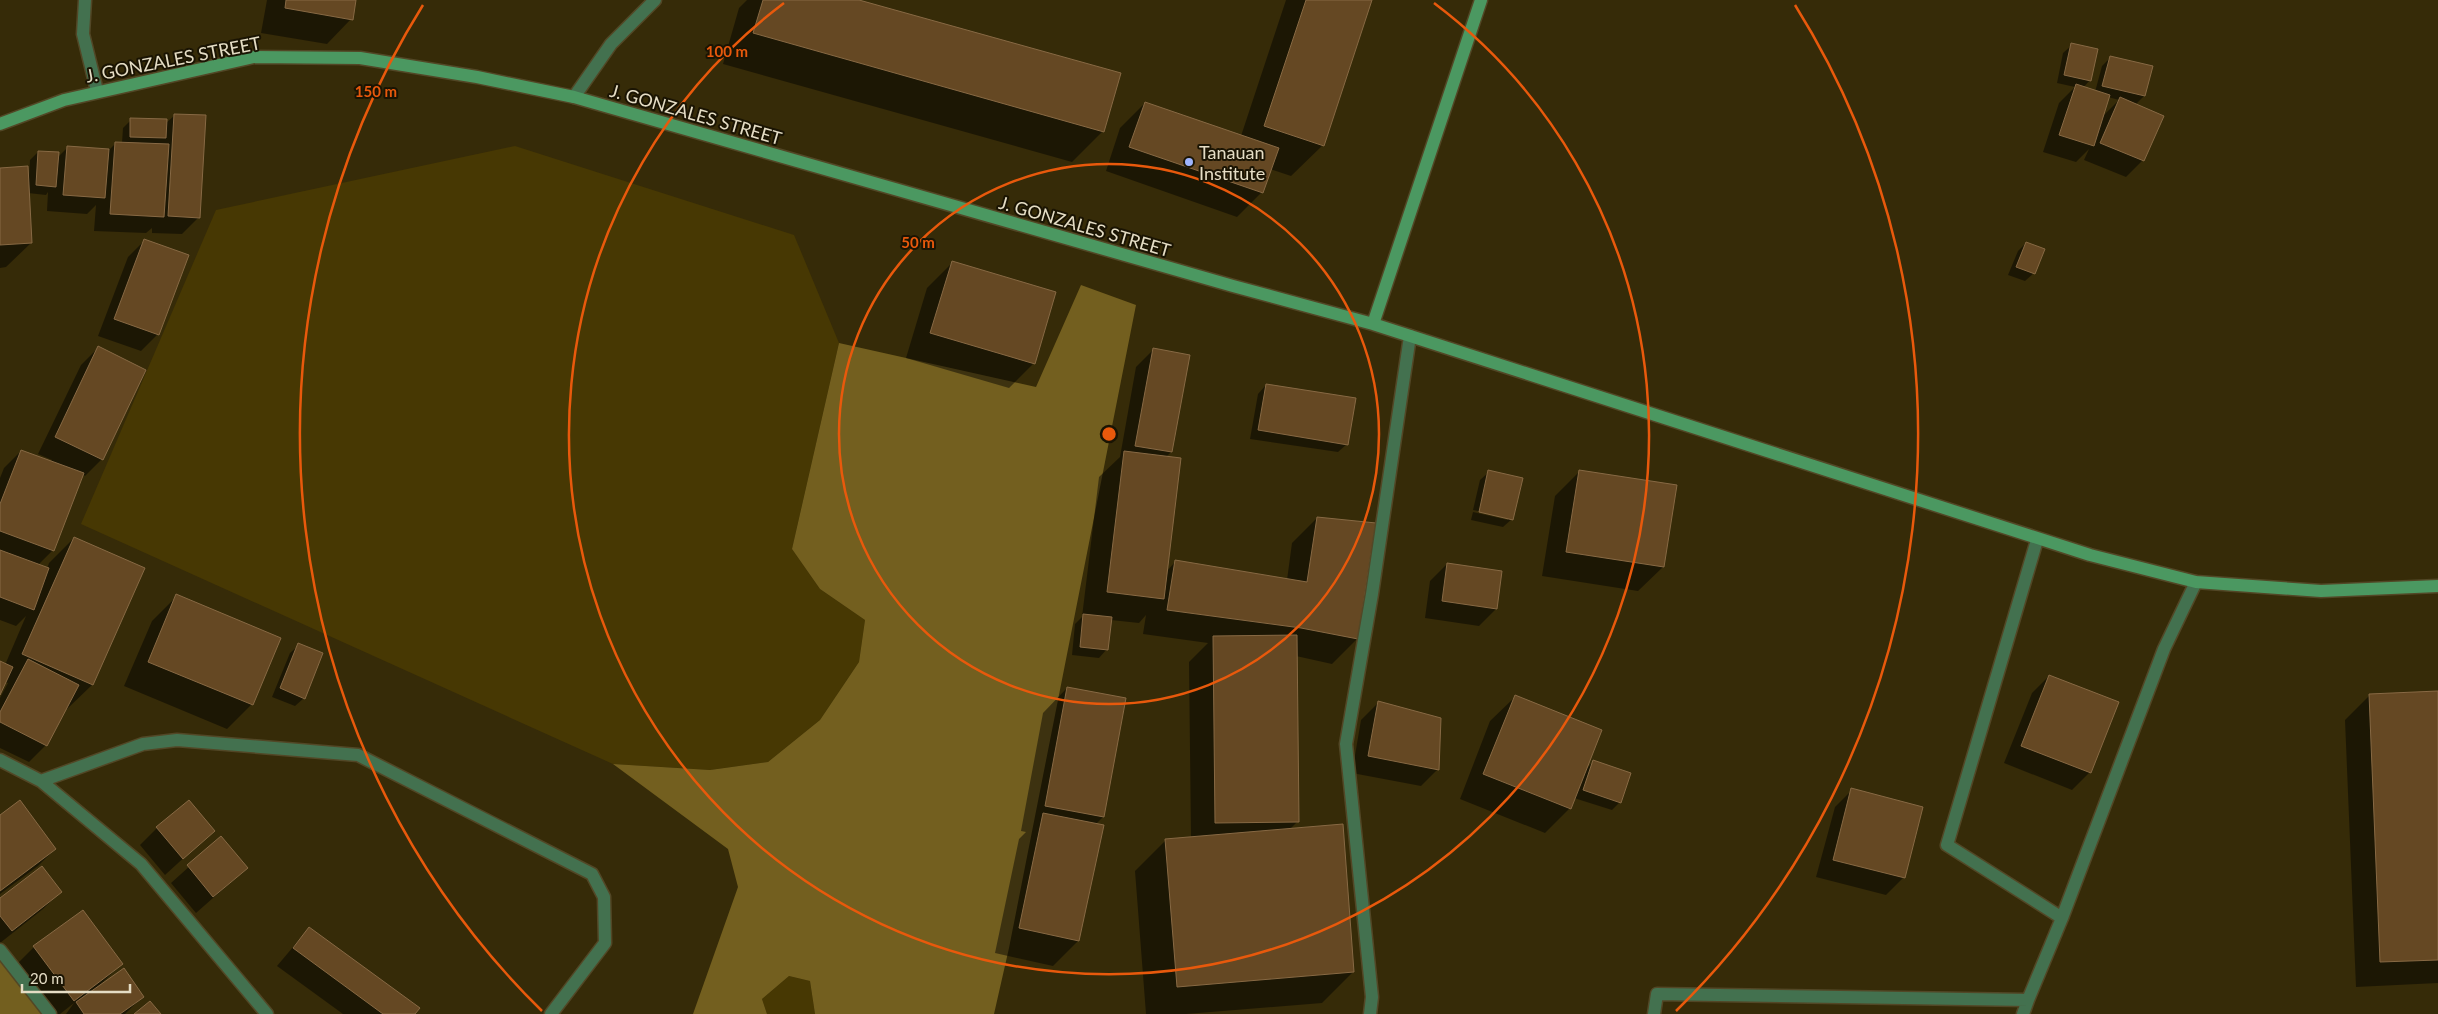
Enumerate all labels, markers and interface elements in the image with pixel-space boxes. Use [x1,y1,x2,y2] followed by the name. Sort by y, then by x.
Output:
[84,31,263,87] street label: J. GONZALES STREET
[706,42,748,60] text: 100 m
[608,79,785,149] street label: J. GONZALES STREET
[355,82,397,100] text: 150 m
[1199,141,1265,184] place label: Tanauan Institute
[1183,156,1195,168] marker: Tanauan Institute
[997,191,1174,261] street label: J. GONZALES STREET
[901,233,935,251] text: 50 m
[1100,425,1118,443] centre of rings
[22,962,130,994] scale bar
[30,969,64,987] text: 20 m

